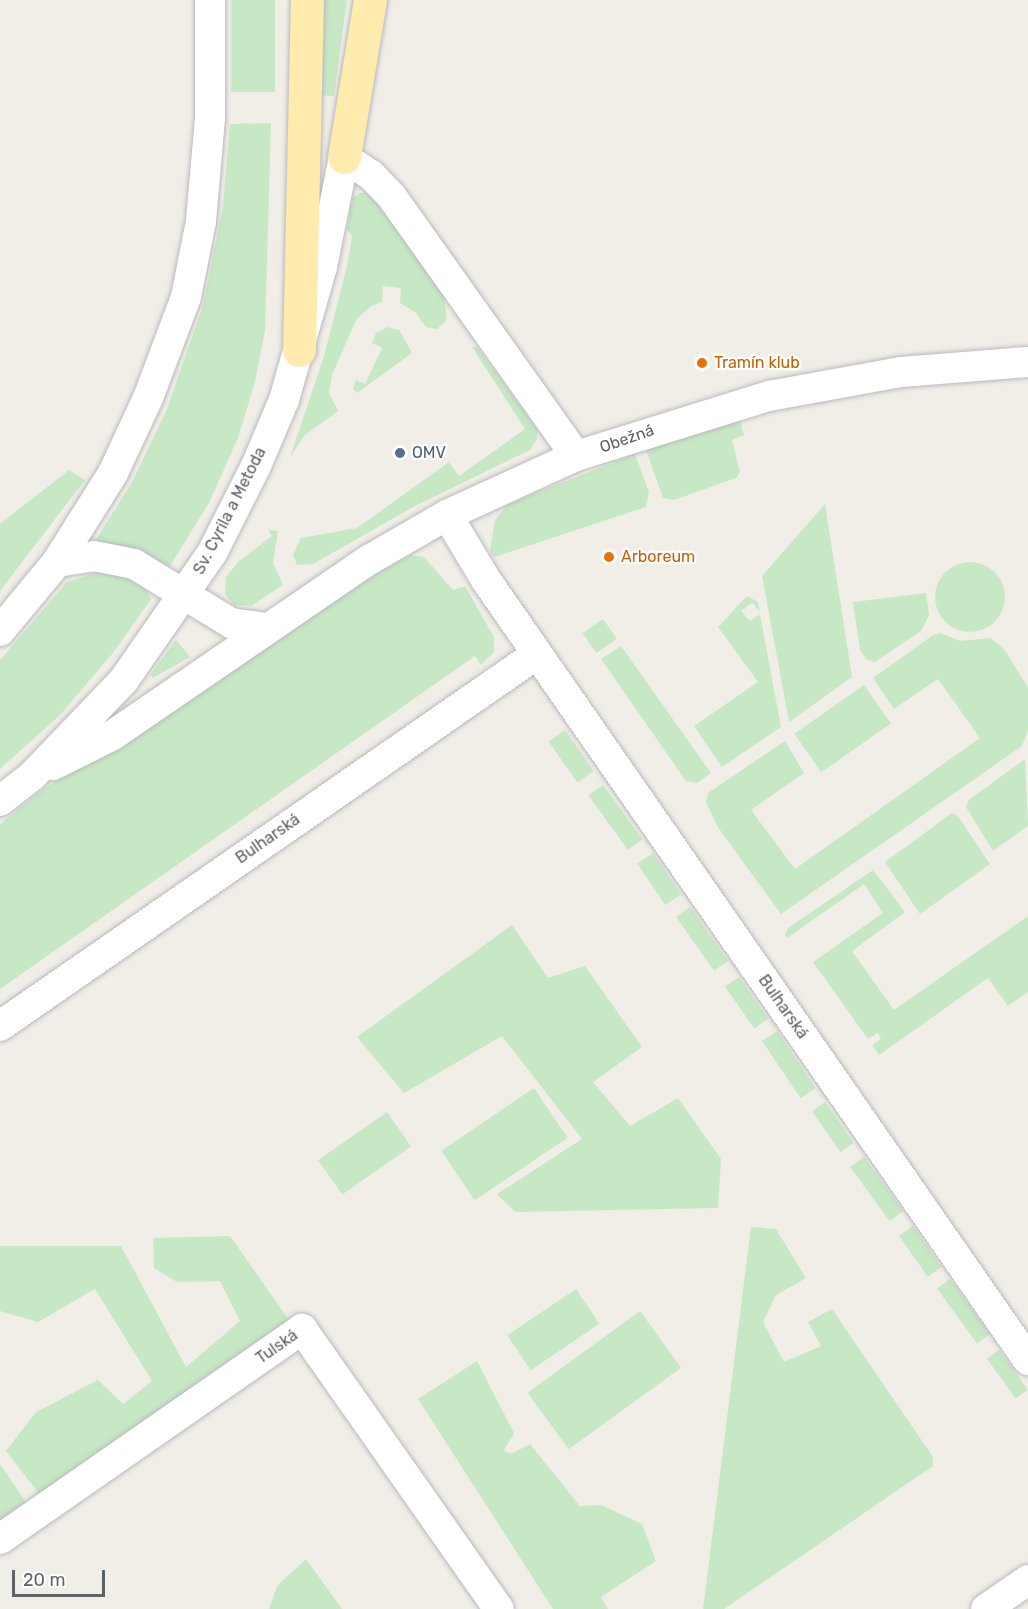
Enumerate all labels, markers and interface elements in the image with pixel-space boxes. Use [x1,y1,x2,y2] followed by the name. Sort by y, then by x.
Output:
[714,353,800,373] place label: Tramín klub
[695,356,709,370] marker: Tramín klub
[597,421,657,457] street label: Obežná
[412,443,446,463] place label: OMV
[190,444,270,578] street label: Sv. Cyrila a Metoda
[393,446,407,460] marker: OMV
[621,547,695,567] place label: Arboreum
[602,550,616,564] marker: Arboreum
[232,810,304,868] street label: Bulharská
[754,971,812,1043] street label: Bulharská
[252,1326,302,1368] street label: Tulská
[15,1558,108,1596] scale bar
[23,1569,65,1591] text: 20 m

